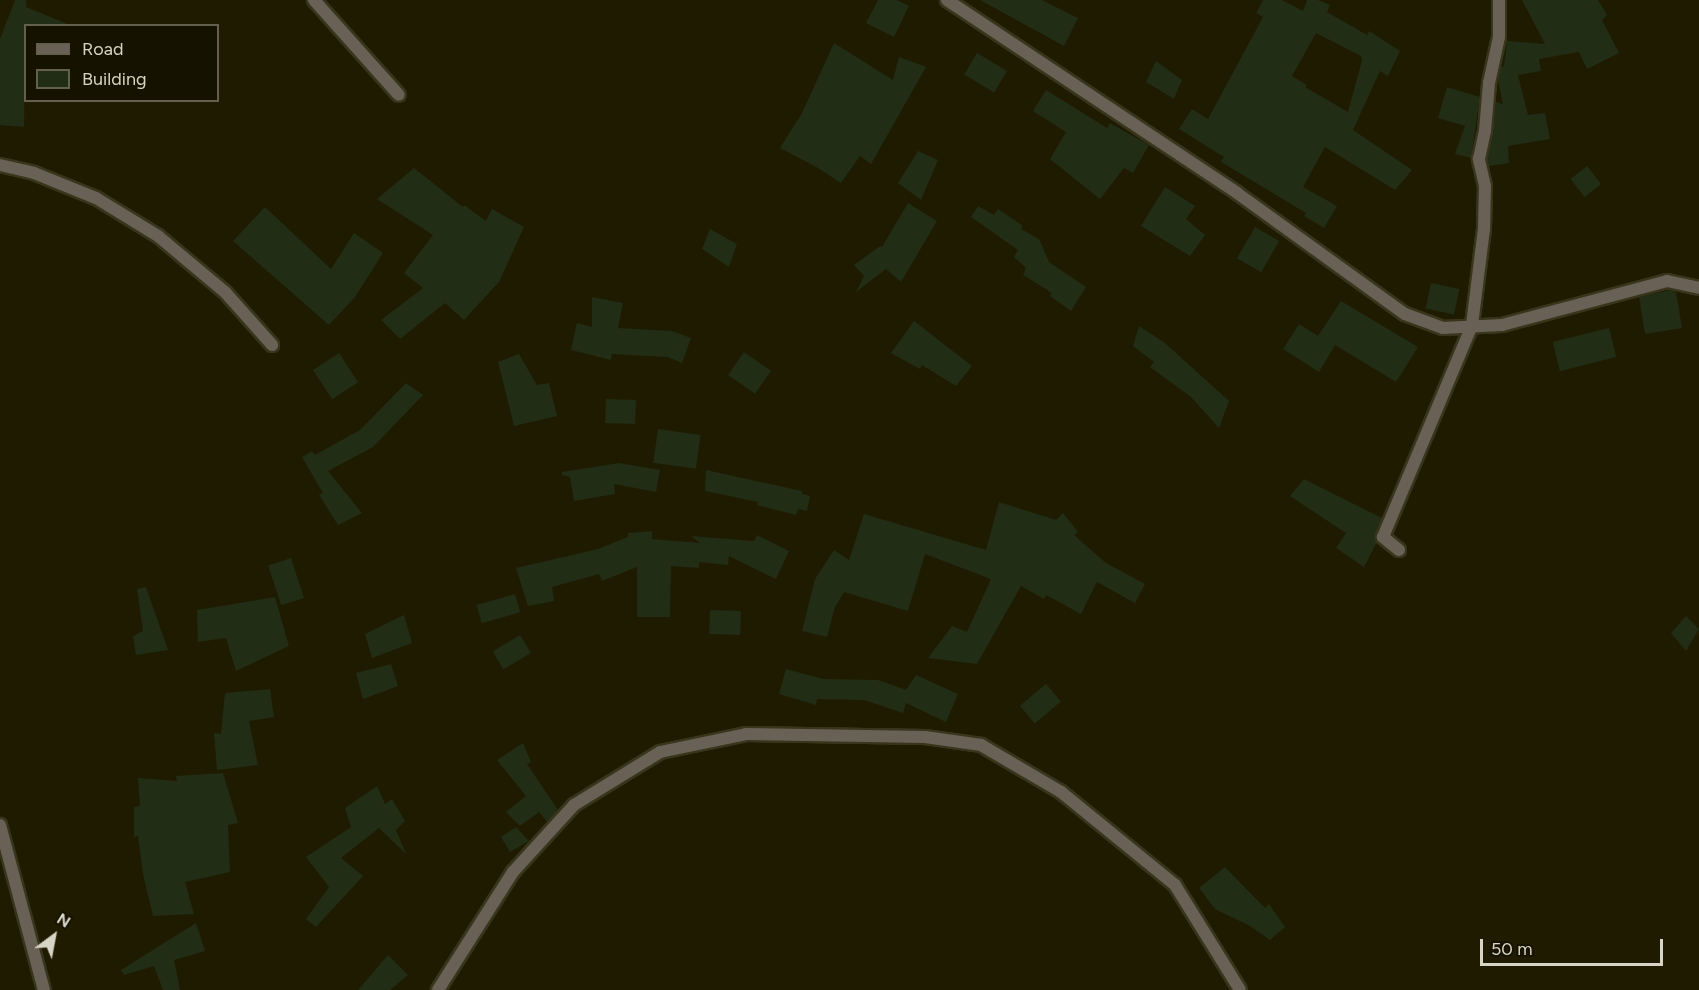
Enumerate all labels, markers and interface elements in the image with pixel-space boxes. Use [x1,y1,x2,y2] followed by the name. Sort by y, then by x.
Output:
[24,24,219,102] legend
[82,38,123,60] text: Road
[82,68,147,90] text: Building
[24,906,84,966] north arrow
[54,909,74,932] text: N
[1483,927,1666,965] scale bar
[1491,938,1533,960] text: 50 m

